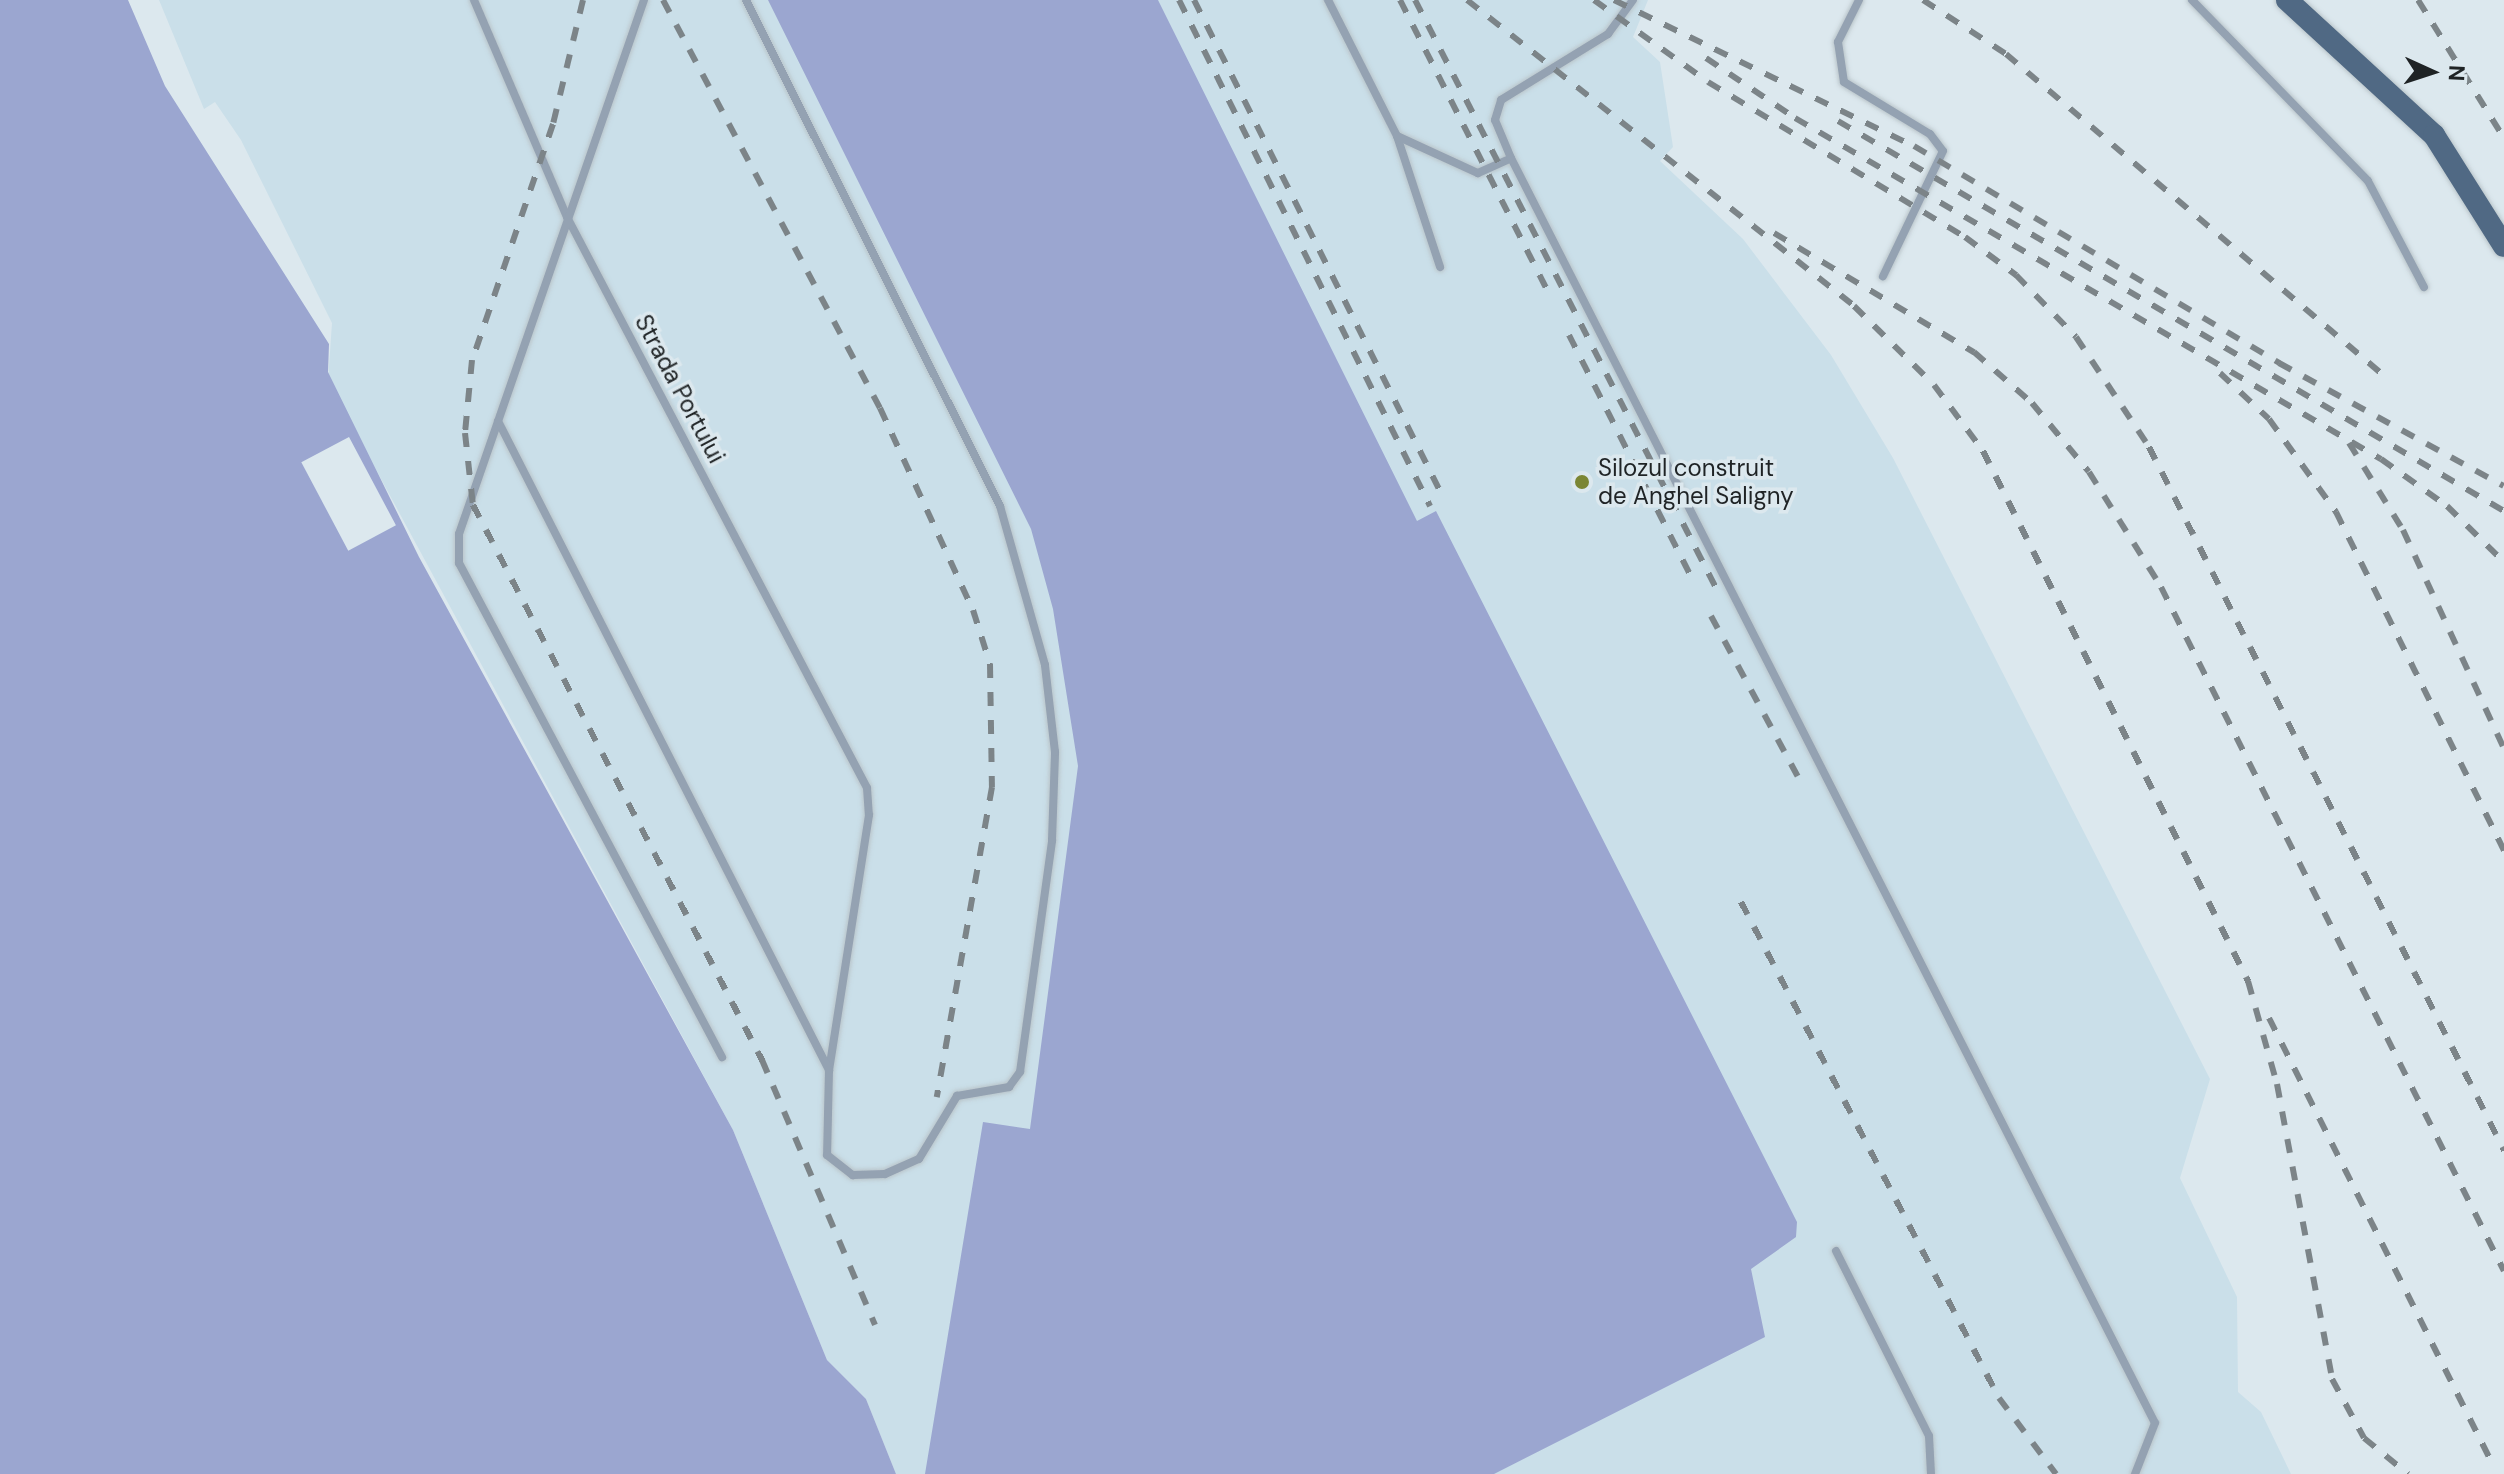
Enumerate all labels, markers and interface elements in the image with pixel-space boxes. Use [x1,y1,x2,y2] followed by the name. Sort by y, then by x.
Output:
[2392,32,2472,112] north arrow
[2442,65,2471,82] text: N
[629,310,731,468] street label: Strada Portului
[1598,454,1794,510] place label: Silozul construit de Anghel Saligny
[1573,473,1591,491] marker: Silozul construit de Anghel Saligny

